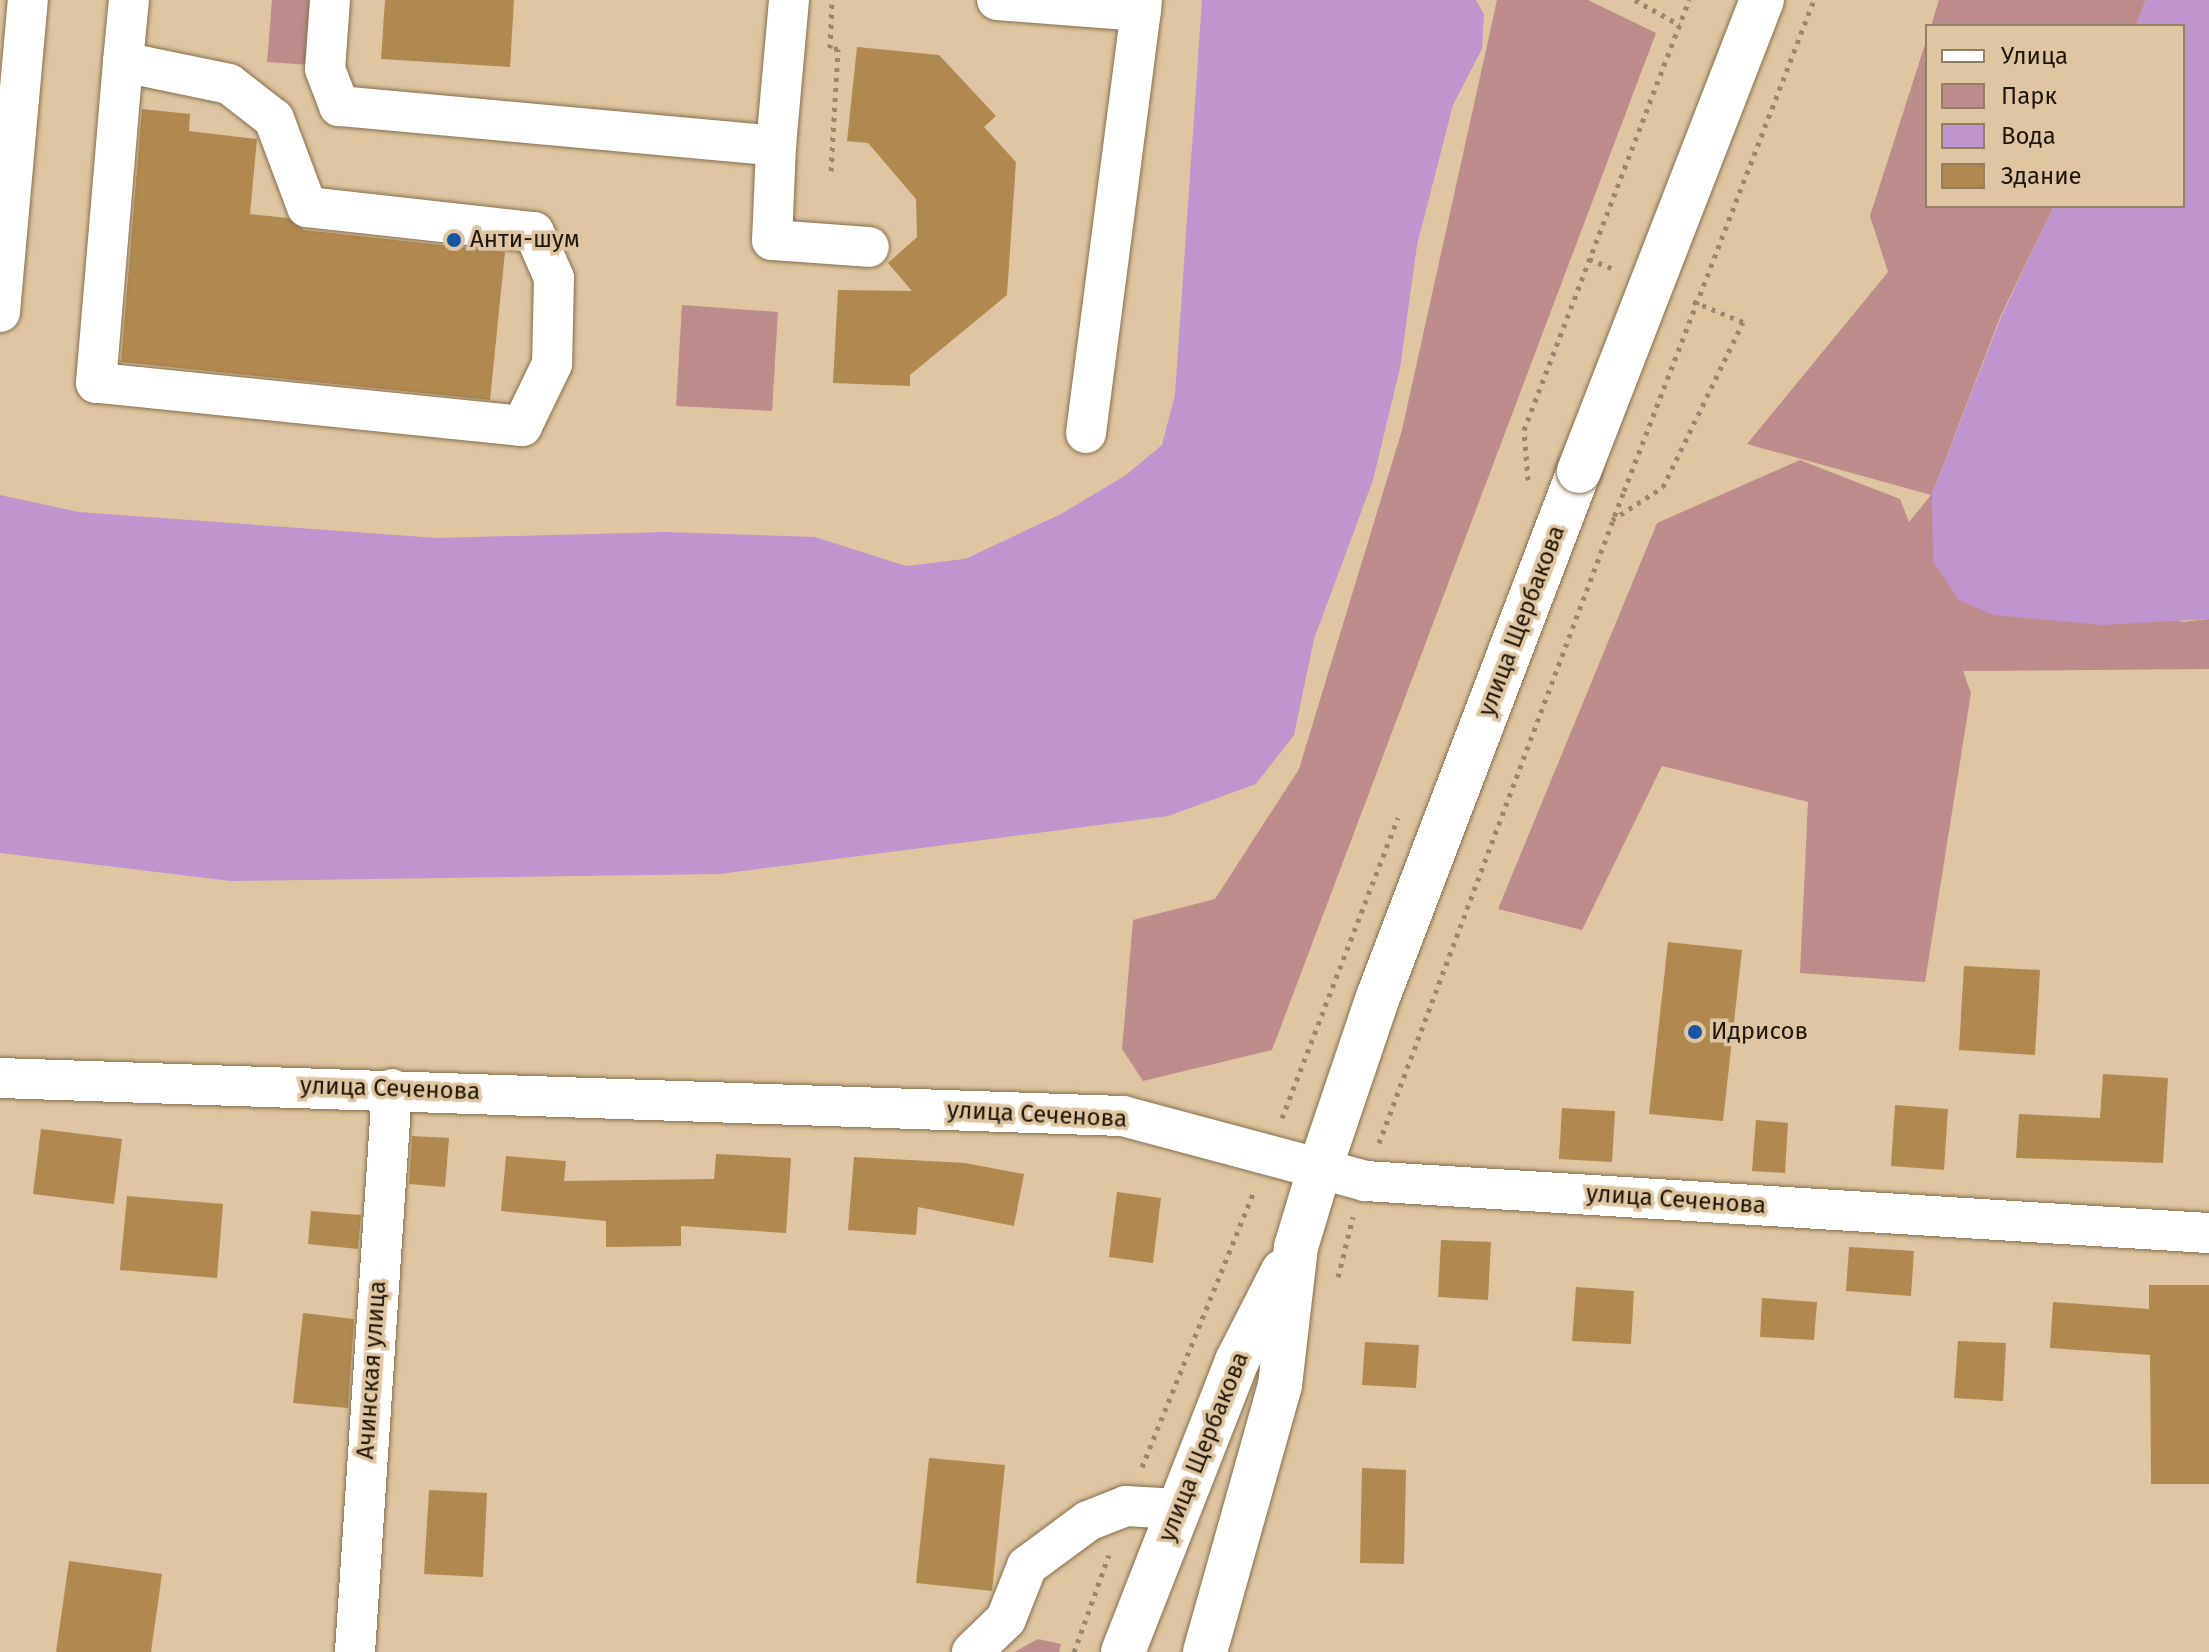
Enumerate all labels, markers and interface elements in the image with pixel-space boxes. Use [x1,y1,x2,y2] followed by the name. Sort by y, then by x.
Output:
[1925,24,2185,208] legend
[2001,42,2068,70] text: Улица
[2001,82,2057,110] text: Парк
[2001,122,2056,150] text: Вода
[2001,162,2082,190] text: Здание
[470,226,580,254] place label: Анти-шум
[445,231,463,249] marker: Анти-шум
[1472,522,1572,720] street label: улица Щербакова
[1711,1018,1808,1046] place label: Идрисов
[1686,1023,1704,1041] marker: Идрисов
[299,1071,481,1107] street label: улица Сеченова
[946,1096,1128,1134] street label: улица Сеченова
[1585,1179,1767,1221] street label: улица Сеченова
[351,1280,393,1460] street label: Ачинская улица
[1153,1348,1255,1546] street label: улица Щербакова

